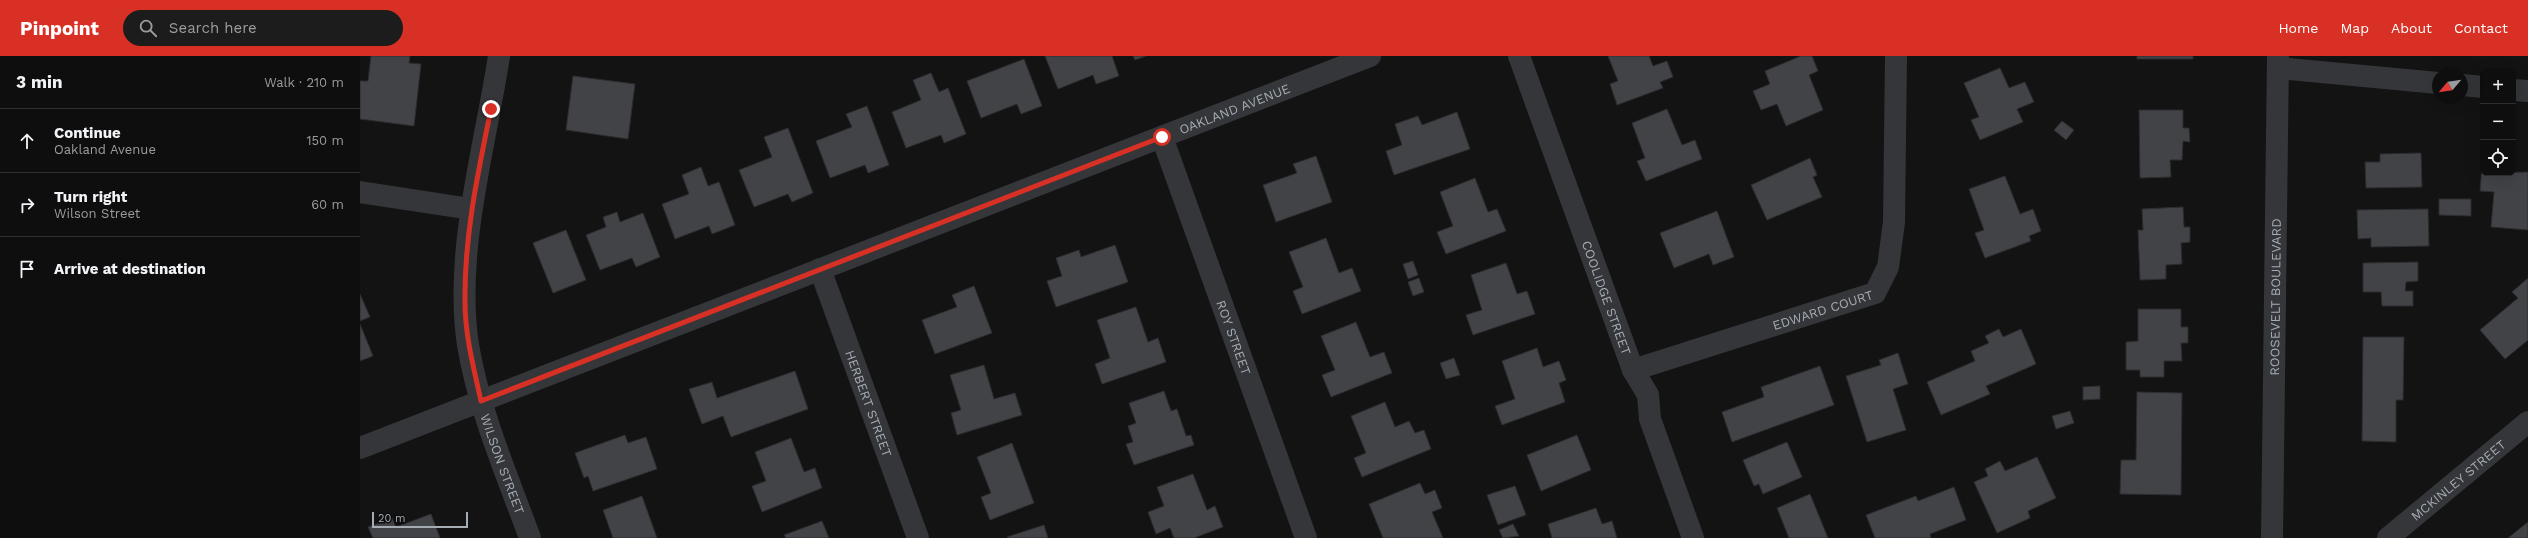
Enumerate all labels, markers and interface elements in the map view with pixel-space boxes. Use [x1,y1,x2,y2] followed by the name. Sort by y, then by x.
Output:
[123,10,403,46] search box
[20,17,99,40] text: Pinpoint
[137,17,159,39] icon: search
[169,19,257,37] text: Search here
[2278,20,2318,36] text: Home
[2340,20,2369,36] text: Map
[2391,20,2432,36] text: About
[2454,20,2508,36] text: Contact
[2432,68,2468,104] north arrow
[2480,68,2516,176] map controls
[2480,68,2516,104] button: +
[16,72,62,92] text: 3 min
[264,75,344,90] text: Walk · 210 m
[1177,81,1292,137] street label: OAKLAND AVENUE
[482,100,500,118] route end
[2480,104,2516,140] button: −
[54,124,121,142] text: Continue
[1153,128,1171,146] route start
[16,130,38,152] icon: ahead
[306,133,344,148] text: 150 m
[2480,140,2516,176] button: locate
[54,142,156,157] text: Oakland Avenue
[54,188,127,206] text: Turn right
[16,194,38,216] icon: right
[311,197,344,212] text: 60 m
[54,206,140,221] text: Wilson Street
[2267,218,2284,376] street label: ROOSEVELT BOULEVARD
[1579,239,1634,357] street label: COOLIDGE STREET
[16,258,38,280] icon: arrive
[54,260,206,278] text: Arrive at destination
[1771,287,1875,333] street label: EDWARD COURT
[1213,298,1254,377] street label: ROY STREET
[842,348,895,459] street label: HERBERT STREET
[477,412,527,516] street label: WILSON STREET
[2408,437,2509,524] street label: MCKINLEY STREET
[372,510,468,529] scale bar
[378,512,406,525] text: 20 m

